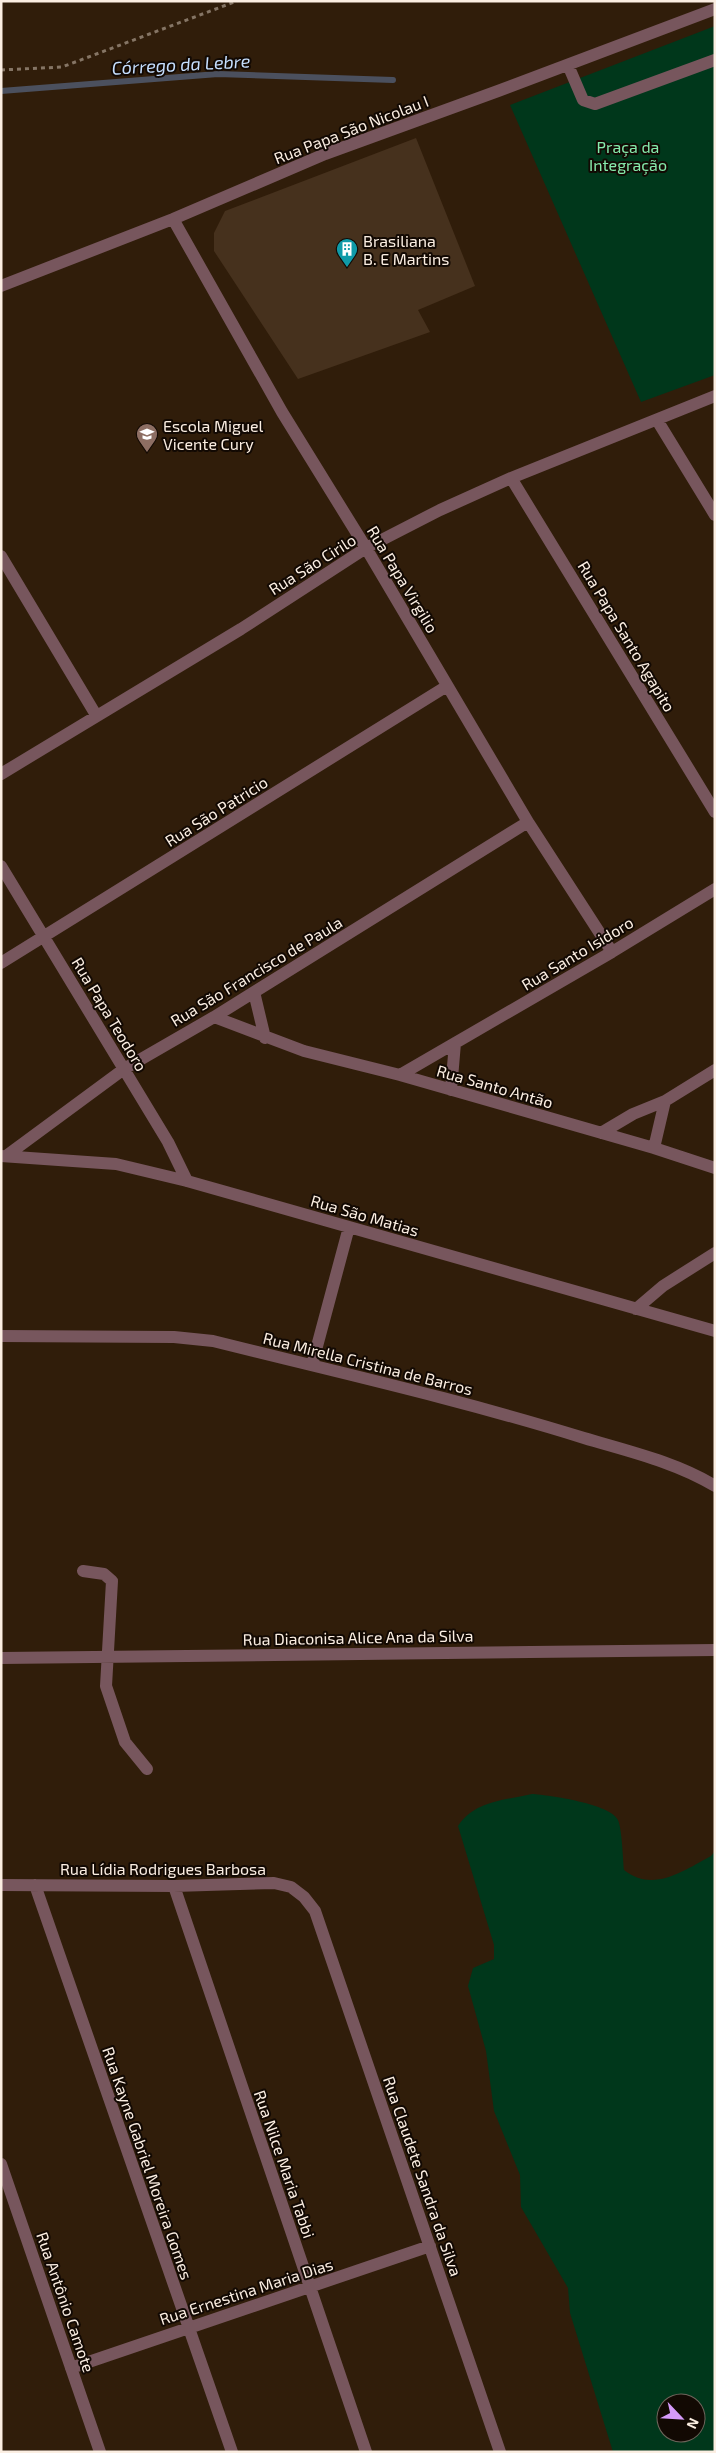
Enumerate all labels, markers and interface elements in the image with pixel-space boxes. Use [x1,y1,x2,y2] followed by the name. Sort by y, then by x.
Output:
[111,49,251,79] water label: Córrego da Lebre
[271,91,431,167] street label: Rua Papa São Nicolau I
[589,137,667,175] park label: Praça da Integração
[363,231,449,268] place label: Brasiliana B. E Martins
[335,237,359,268] building icon: Brasiliana B. E Martins
[163,416,264,453] place label: Escola Miguel Vicente Cury
[135,422,159,453] school or university icon: Escola Miguel Vicente Cury
[364,522,442,636] street label: Rua Papa Virgilio
[265,530,359,598] street label: Rua São Cirilo
[574,557,680,715] street label: Rua Papa Santo Agapito
[161,772,271,850] street label: Rua São Patricio
[167,912,345,1030] street label: Rua São Francisco de Paula
[518,912,636,994] street label: Rua Santo Isidoro
[69,954,151,1074] street label: Rua Papa Teodoro
[435,1060,555,1112] street label: Rua Santo Antão
[309,1190,421,1240] street label: Rua São Matias
[261,1328,475,1398] street label: Rua Mirella Cristina de Barros
[243,1625,473,1649] street label: Rua Diaconisa Alice Ana da Silva
[60,1859,266,1878] street label: Rua Lídia Rodrigues Barbosa
[99,2044,197,2282] street label: Rua Kayne Gabriel Moreira Gomes
[380,2074,466,2278] street label: Rua Claudete Sandra da Silva
[251,2088,319,2240] street label: Rua Nilce Maria Tabbi
[33,2229,99,2375] street label: Rua Antônio Camote
[157,2254,335,2328] street label: Rua Ernestina Maria Dias
[656,2393,706,2443] north arrow
[683,2416,703,2432] text: N

